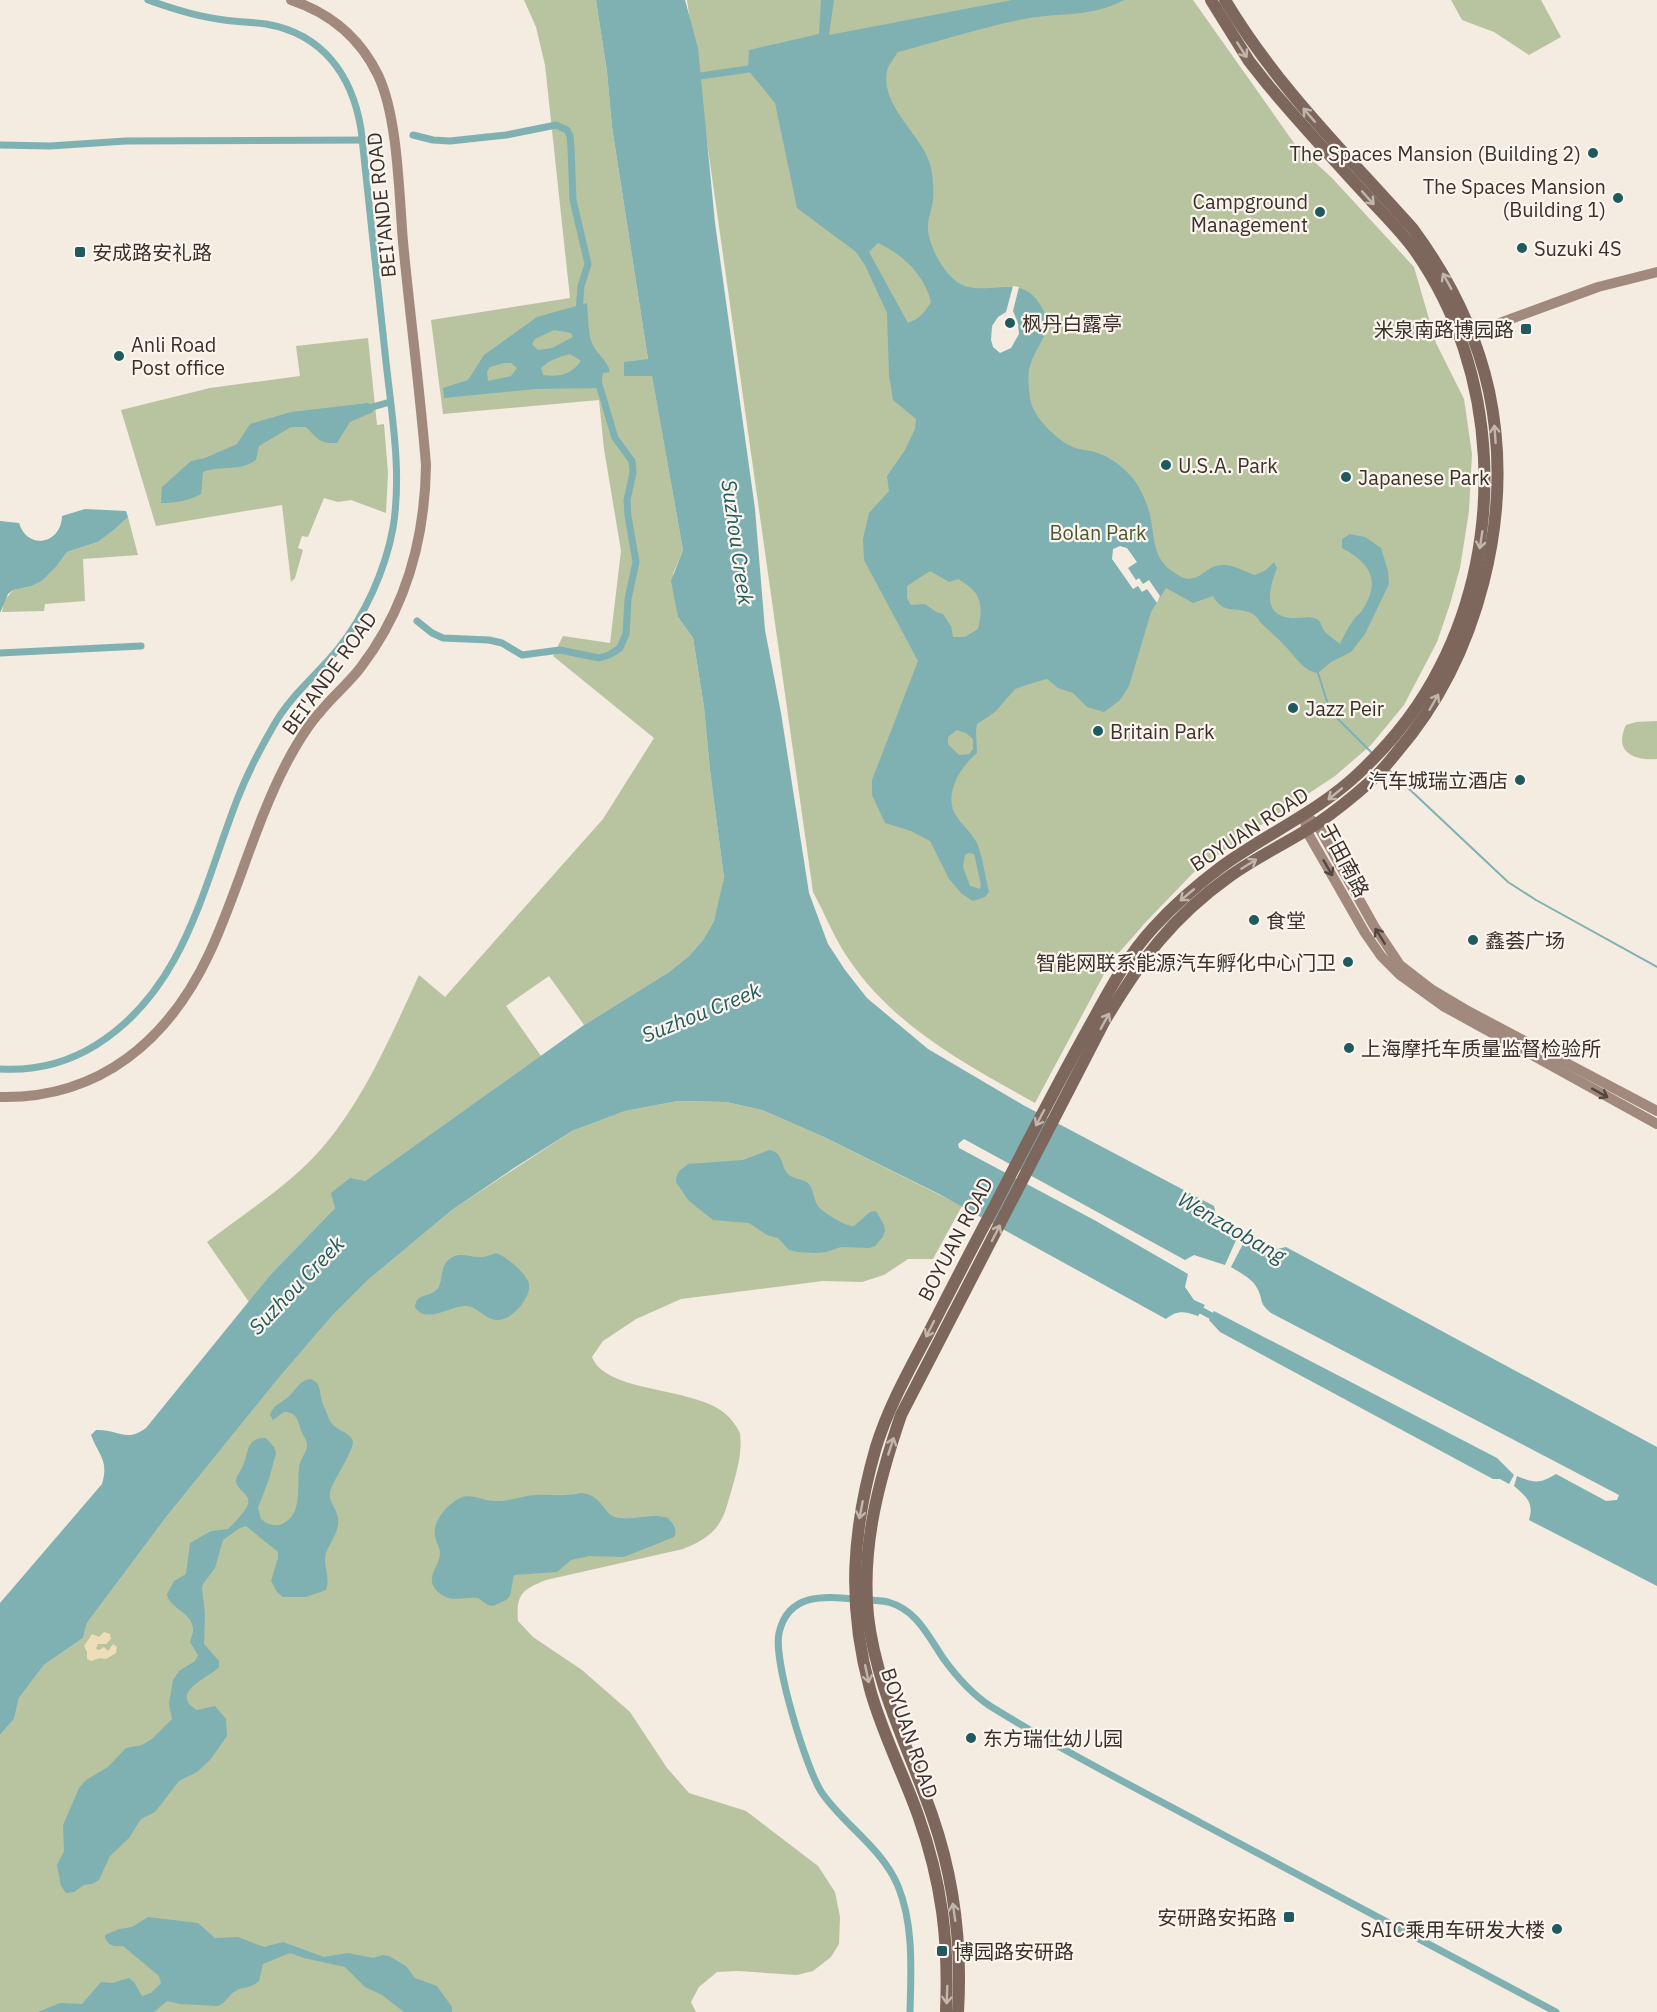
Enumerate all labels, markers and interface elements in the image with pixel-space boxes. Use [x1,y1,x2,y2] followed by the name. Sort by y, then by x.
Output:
[1235,41,1248,58] one-way arrow
[1302,108,1316,123] one-way arrow
[360,131,402,279] street label: BEI'ANDE ROAD
[1289,140,1581,167] place label: The Spaces Mansion (Building 2)
[1586,146,1600,160] marker: The Spaces Mansion (Building 2)
[1423,173,1606,223] place label: The Spaces Mansion (Building 1)
[1191,188,1308,238] place label: Campground Management
[1361,190,1375,205] one-way arrow
[1611,191,1625,205] marker: The Spaces Mansion (Building 1)
[1313,205,1327,219] marker: Campground Management
[1534,235,1622,262] place label: Suzuki 4S
[92,239,212,266] place label: 安成路安礼路
[1515,241,1529,255] marker: Suzuki 4S
[73,245,87,259] marker: 安成路安礼路
[1440,272,1452,289] one-way arrow
[1022,310,1122,337] place label: 枫丹白露亭
[1003,316,1017,330] marker: 枫丹白露亭
[1374,316,1514,343] place label: 米泉南路博园路
[1519,322,1533,336] marker: 米泉南路博园路
[131,331,225,381] place label: Anli Road Post office
[112,349,126,363] marker: Anli Road Post office
[1489,424,1500,444] one-way arrow
[1178,452,1278,479] place label: U.S.A. Park
[1159,458,1173,472] marker: U.S.A. Park
[1358,464,1490,491] place label: Japanese Park
[1339,470,1353,484] marker: Japanese Park
[715,478,761,607] water label: Suzhou Creek
[1050,519,1147,546] park label: Bolan Park
[1475,530,1486,550] one-way arrow
[275,606,383,740] street label: BEI'ANDE ROAD
[1429,694,1441,711] one-way arrow
[1305,695,1384,722] place label: Jazz Peir
[1286,701,1300,715] marker: Jazz Peir
[1110,718,1215,745] place label: Britain Park
[1091,724,1105,738] marker: Britain Park
[1368,767,1508,794] place label: 汽车城瑞立酒店
[1513,773,1527,787] marker: 汽车城瑞立酒店
[1185,781,1313,877] street label: BOYUAN ROAD
[1328,787,1344,800] one-way arrow
[1314,818,1376,902] street label: 于田南路
[1240,857,1257,869] one-way arrow
[1322,859,1334,876] one-way arrow
[1179,888,1195,901] one-way arrow
[1266,907,1306,934] place label: 食堂
[1247,913,1261,927] marker: 食堂
[1485,927,1565,954] place label: 鑫荟广场
[1374,928,1386,945] one-way arrow
[1466,933,1480,947] marker: 鑫荟广场
[1036,949,1336,976] place label: 智能网联系能源汽车孵化中心门卫
[1341,955,1355,969] marker: 智能网联系能源汽车孵化中心门卫
[637,975,766,1049] water label: Suzhou Creek
[1099,1013,1111,1030] one-way arrow
[1361,1035,1601,1062] place label: 上海摩托车质量监督检验所
[1342,1041,1356,1055] marker: 上海摩托车质量监督检验所
[1591,1088,1609,1099] one-way arrow
[1034,1108,1045,1126] one-way arrow
[911,1173,999,1305] street label: BOYUAN ROAD
[1173,1185,1292,1270] water label: Wenzaobang
[991,1224,1002,1242] one-way arrow
[242,1229,351,1340] water label: Suzhou Creek
[924,1319,935,1337] one-way arrow
[886,1437,897,1456] one-way arrow
[855,1500,866,1519] one-way arrow
[862,1664,873,1683] one-way arrow
[875,1664,945,1802] street label: BOYUAN ROAD
[983,1725,1123,1752] place label: 东方瑞仕幼儿园
[964,1731,978,1745] marker: 东方瑞仕幼儿园
[949,1902,960,1922] one-way arrow
[1157,1904,1277,1931] place label: 安研路安拓路
[1282,1910,1296,1924] marker: 安研路安拓路
[1360,1916,1545,1943] place label: SAIC乘用车研发大楼
[1550,1922,1564,1936] marker: SAIC乘用车研发大楼
[954,1938,1074,1965] place label: 博园路安研路
[935,1944,949,1958] marker: 博园路安研路
[941,1985,952,2005] one-way arrow

